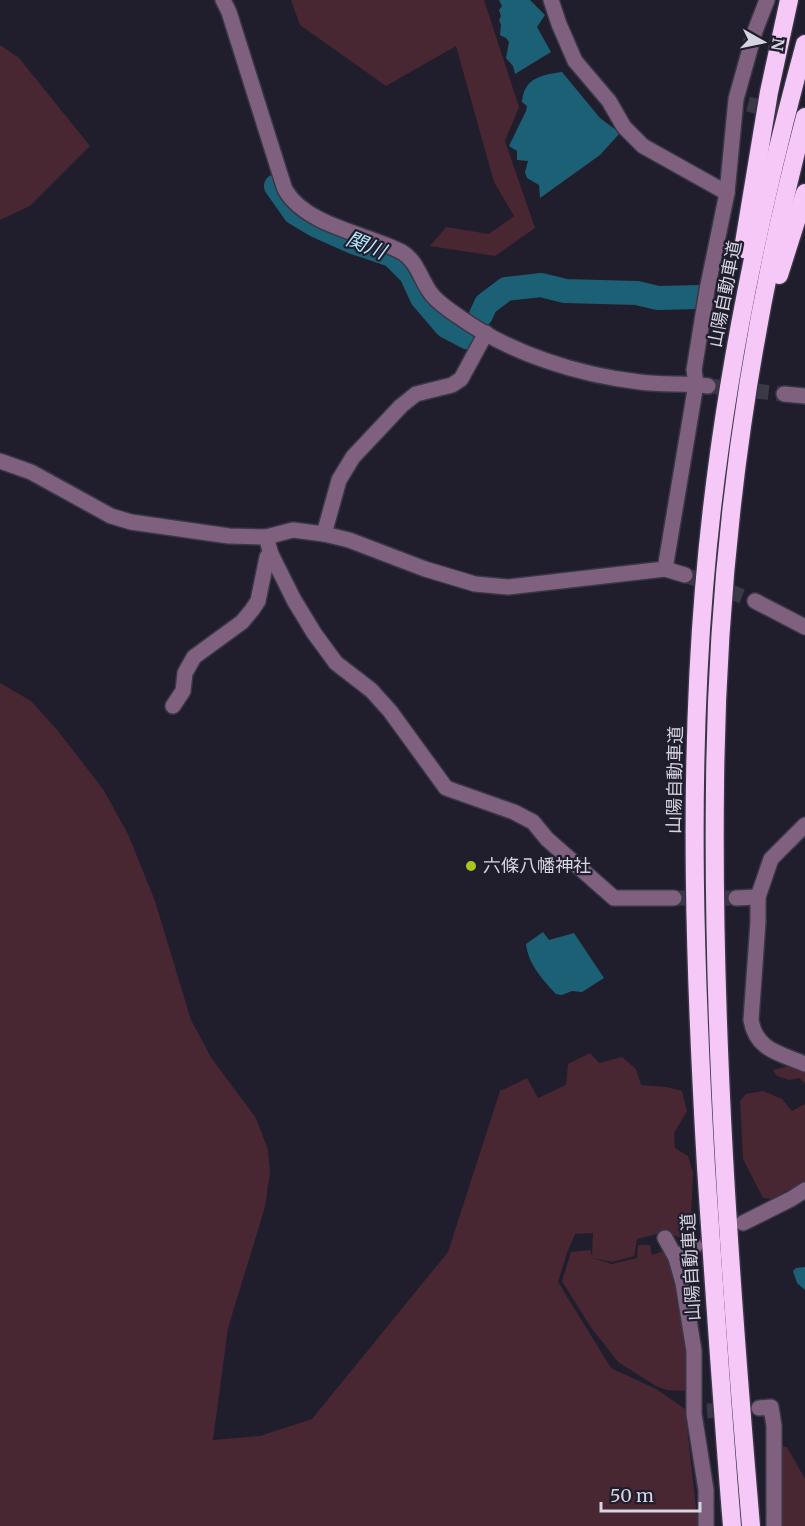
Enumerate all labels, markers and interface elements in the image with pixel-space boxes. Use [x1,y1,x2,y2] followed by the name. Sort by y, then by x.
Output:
[733,12,793,72] north arrow
[767,37,789,53] text: N
[343,225,391,264] water label: 関川
[703,239,746,349] street label: 山陽自動車道
[662,726,687,834] street label: 山陽自動車道
[483,854,591,877] place label: 六條八幡神社
[464,859,478,873] marker: 六條八幡神社
[676,1212,705,1322] street label: 山陽自動車道
[601,1475,700,1513] scale bar
[610,1484,654,1507] text: 50 m

